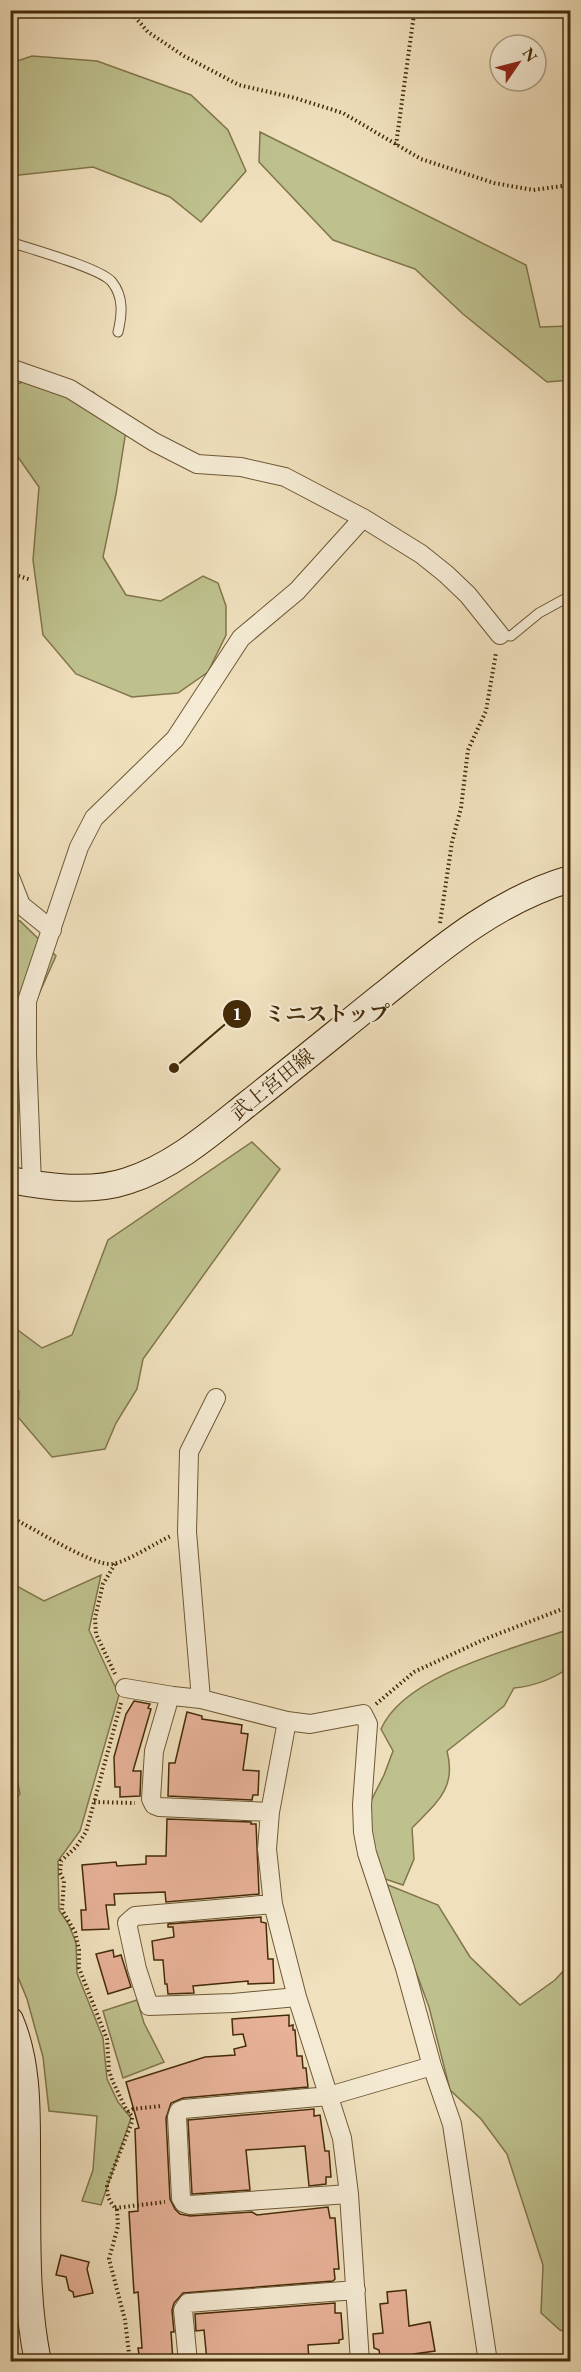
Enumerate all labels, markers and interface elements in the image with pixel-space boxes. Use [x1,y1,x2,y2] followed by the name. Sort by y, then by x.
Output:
[488,33,548,93] north arrow
[518,43,542,66] text: N
[222,994,402,1033] callout: ミニストップ
[264,1000,390,1027] text: ミニストップ
[232,1002,242,1025] text: 1
[225,1042,319,1126] street label: 武上宮田線

